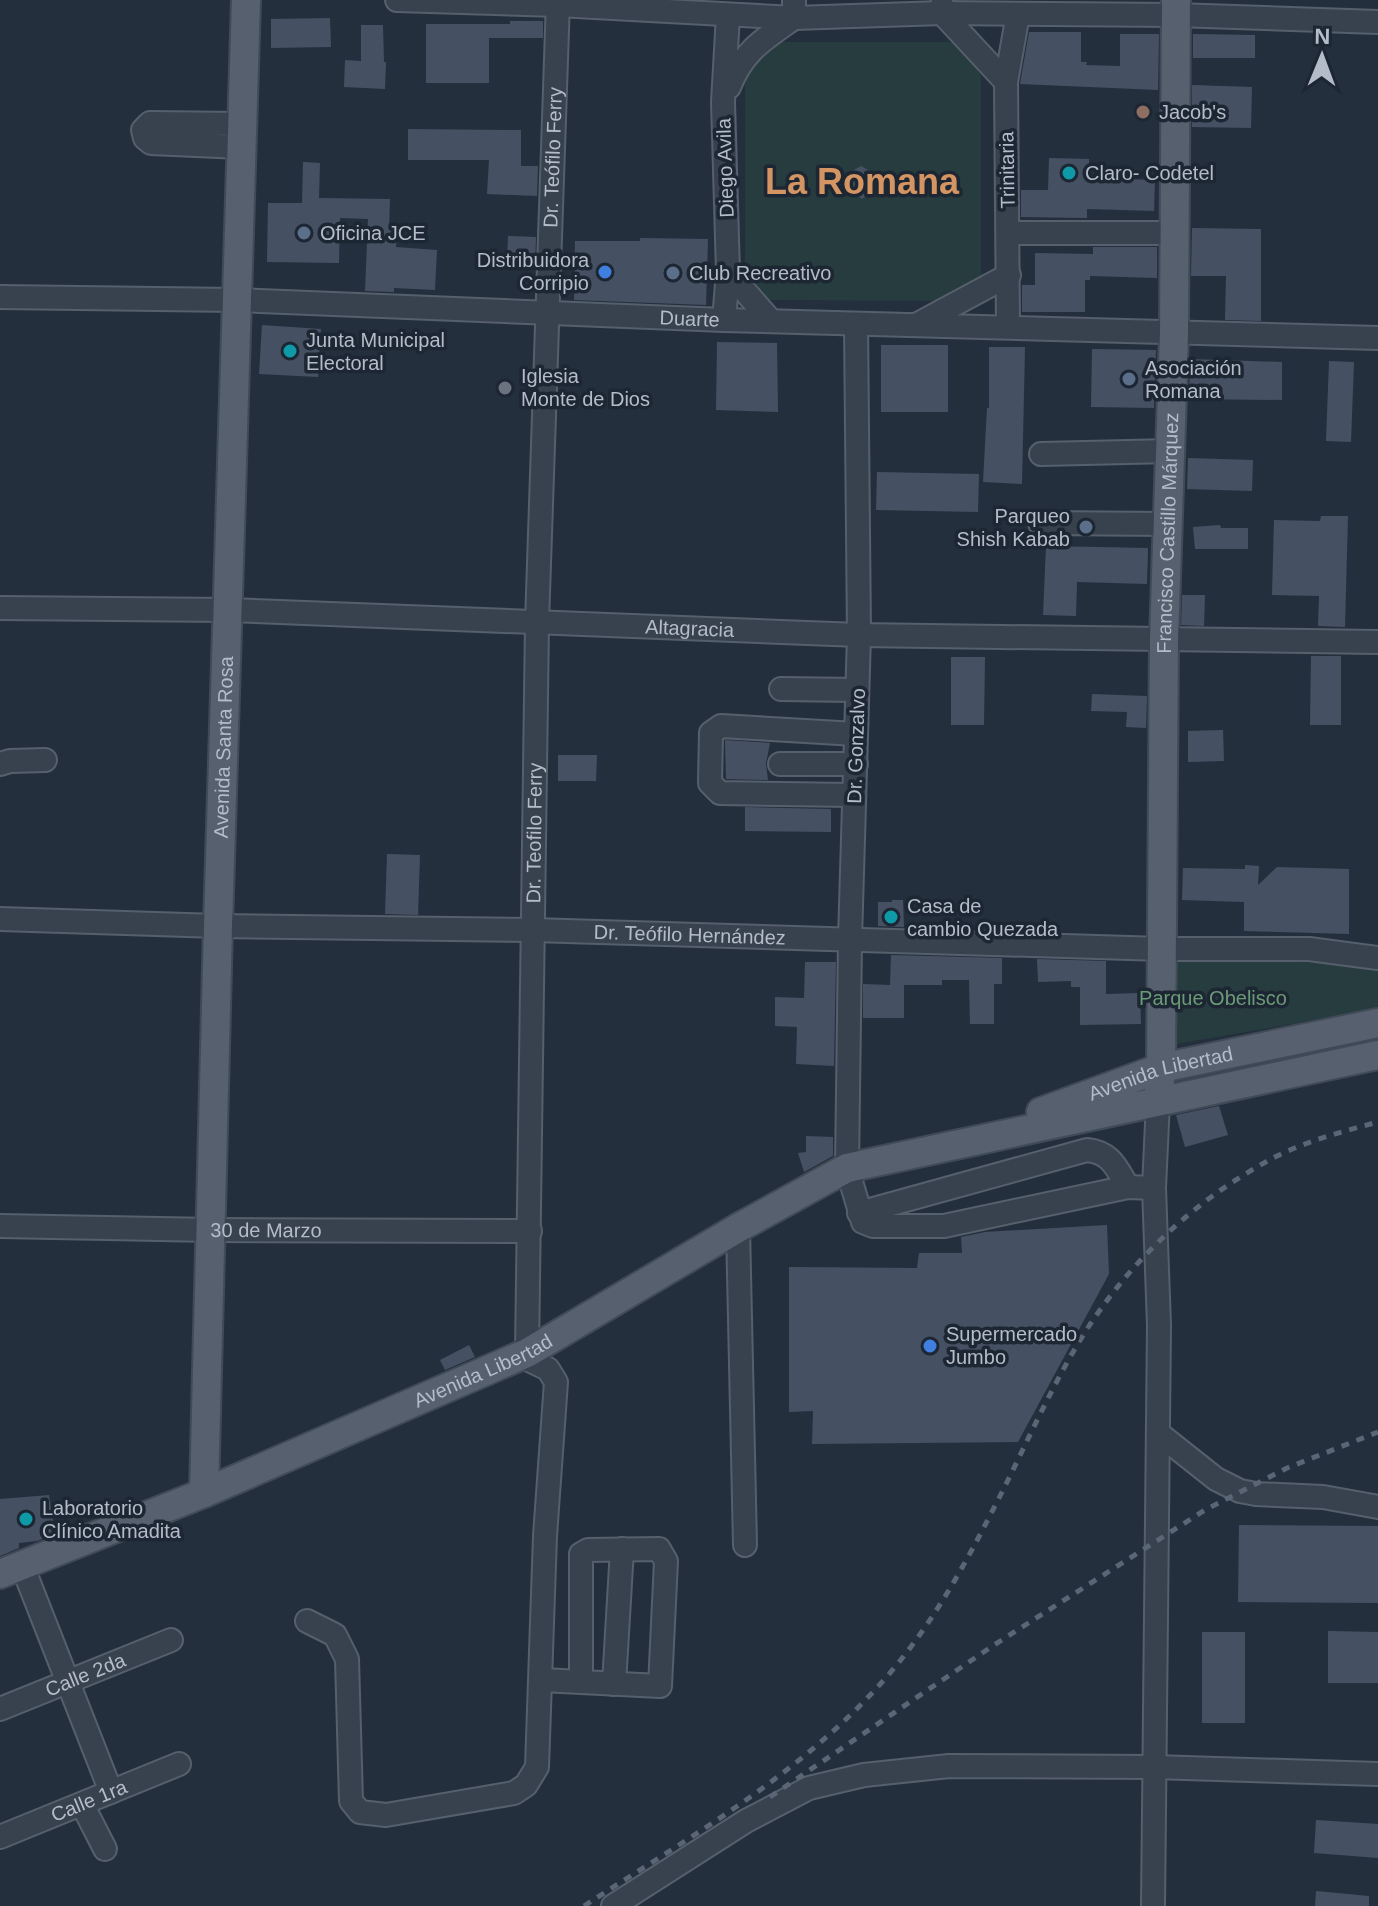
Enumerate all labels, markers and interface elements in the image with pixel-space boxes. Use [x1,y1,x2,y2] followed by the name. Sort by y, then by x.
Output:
[1282,16,1362,96] north arrow
[1314,24,1331,49] text: N
[539,87,566,228] street label: Dr. Teófilo Ferry
[1159,101,1226,123] place label: Jacob's
[1134,103,1152,121] marker: Jacob's
[712,117,738,218] street label: Diego Avila
[995,130,1019,209] street label: Trinitaria
[765,161,960,202] district label: La Romana
[1085,162,1214,184] place label: Claro- Codetel
[1060,164,1078,182] marker: Claro- Codetel
[320,222,426,244] place label: Oficina JCE
[295,224,313,242] marker: Oficina JCE
[477,249,590,294] place label: Distribuidora Corripio
[689,262,831,284] place label: Club Recreativo
[596,263,614,281] marker: Distribuidora Corripio
[664,264,682,282] marker: Club Recreativo
[659,306,720,331] street label: Duarte
[306,329,445,374] place label: Junta Municipal Electoral
[281,342,299,360] marker: Junta Municipal Electoral
[1145,357,1242,402] place label: Asociación Romana
[521,365,650,410] place label: Iglesia Monte de Dios
[1120,370,1138,388] marker: Asociación Romana
[496,379,514,397] marker: Iglesia Monte de Dios
[1153,412,1182,654] street label: Francisco Castillo Márquez
[957,505,1070,550] place label: Parqueo Shish Kabab
[1077,518,1095,536] marker: Parqueo Shish Kabab
[645,616,735,641] street label: Altagracia
[210,655,237,839] street label: Avenida Santa Rosa
[843,688,869,804] street label: Dr. Gonzalvo
[522,762,546,904] street label: Dr. Teofilo Ferry
[907,895,1059,940] place label: Casa de cambio Quezada
[882,908,900,926] marker: Casa de cambio Quezada
[593,921,786,949] street label: Dr. Teófilo Hernández
[1139,987,1287,1009] park label: Parque Obelisco
[1085,1042,1235,1105] street label: Avenida Libertad
[210,1219,322,1241] street label: 30 de Marzo
[946,1323,1077,1368] place label: Supermercado Jumbo
[410,1330,556,1412] street label: Avenida Libertad
[921,1337,939,1355] marker: Supermercado Jumbo
[42,1497,182,1542] place label: Laboratorio Clínico Amadita
[17,1510,35,1528] marker: Laboratorio Clínico Amadita
[42,1648,129,1701] street label: Calle 2da
[48,1775,131,1826] street label: Calle 1ra

